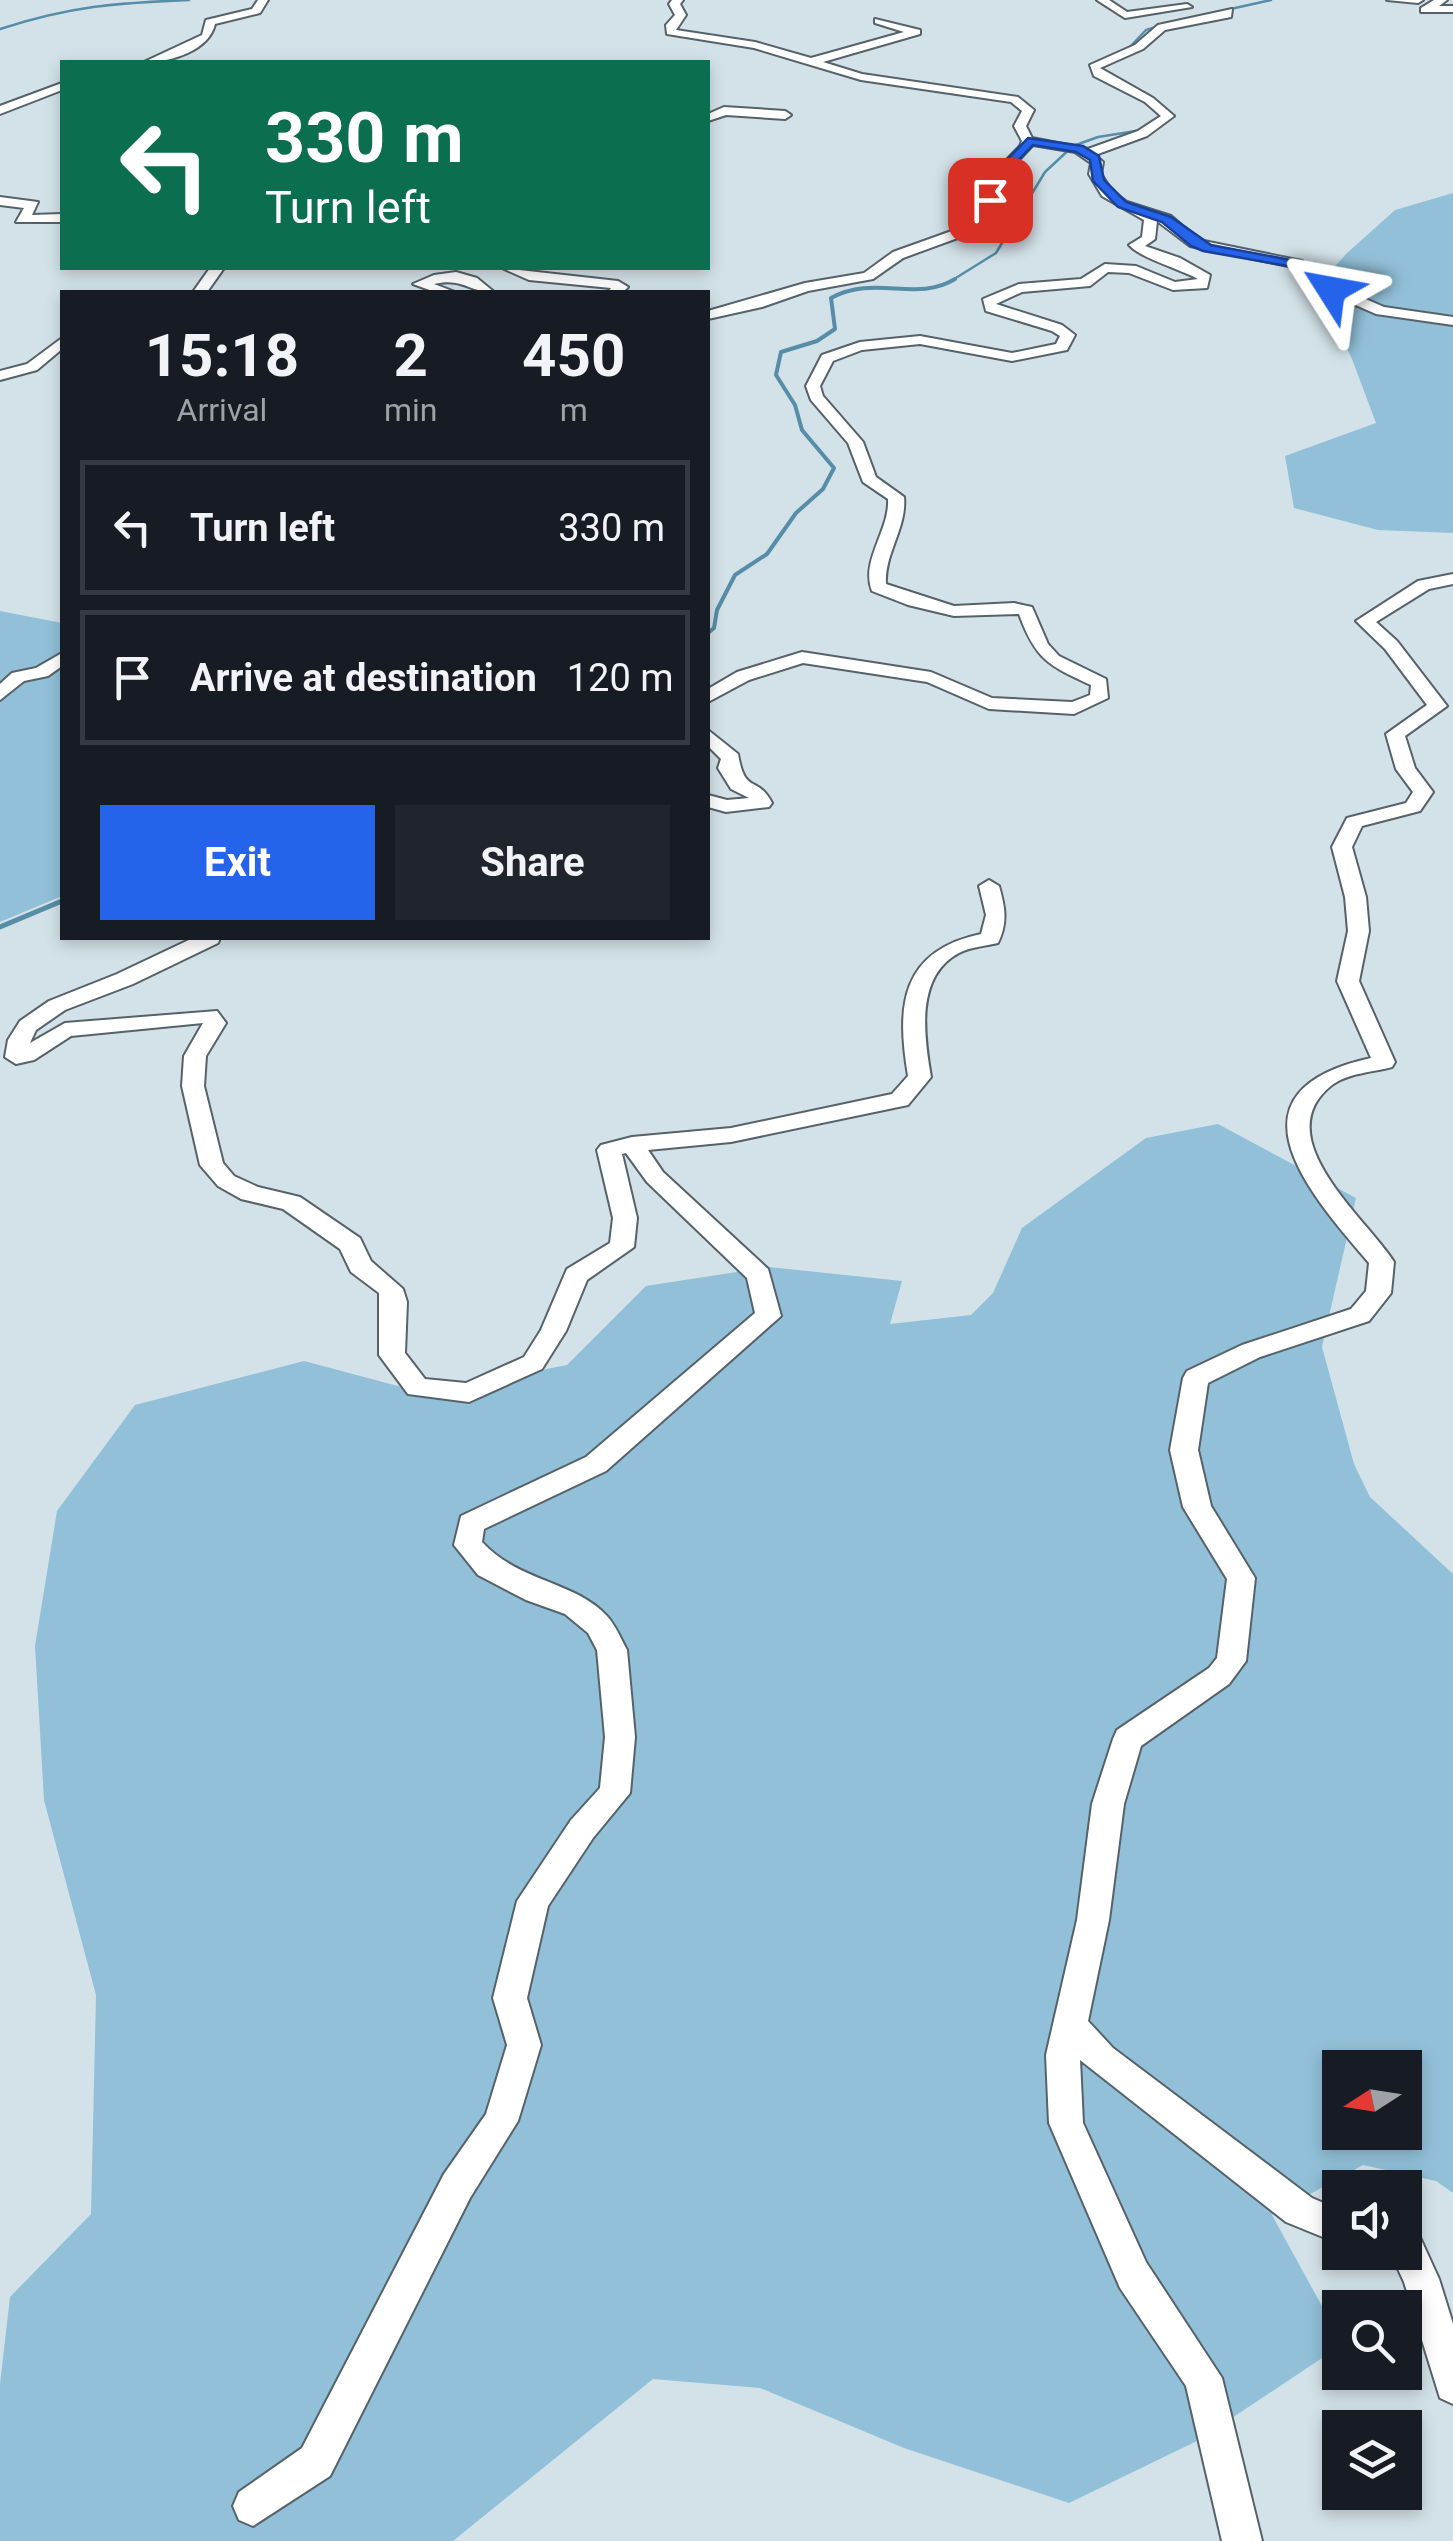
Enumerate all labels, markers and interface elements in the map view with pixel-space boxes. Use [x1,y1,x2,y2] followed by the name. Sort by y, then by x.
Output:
[265,97,464,179] text: 330 m
[100,100,230,230] icon: left
[948,158,1033,243] pin
[963,173,1018,228] icon: arrive
[265,181,431,234] text: Turn left
[1279,238,1383,342] position arrow
[145,320,299,391] text: 15:18
[393,320,428,391] text: 2
[522,320,625,391] text: 450
[177,391,267,429] text: Arrival
[384,391,437,429] text: min
[560,391,588,429] text: m
[105,500,160,555] icon: left
[190,506,335,550] text: Turn left
[558,506,665,550] text: 330 m
[105,650,160,705] icon: arrive
[190,656,537,700] text: Arrive at destination
[567,656,674,700] text: 120 m
[100,805,375,920] button: Exit
[395,805,670,920] button: Share
[1322,2050,1422,2150] north arrow
[1322,2050,1422,2510] map controls
[1322,2170,1422,2270] button: sound
[1322,2290,1422,2390] button: search
[1322,2410,1422,2510] button: layers

